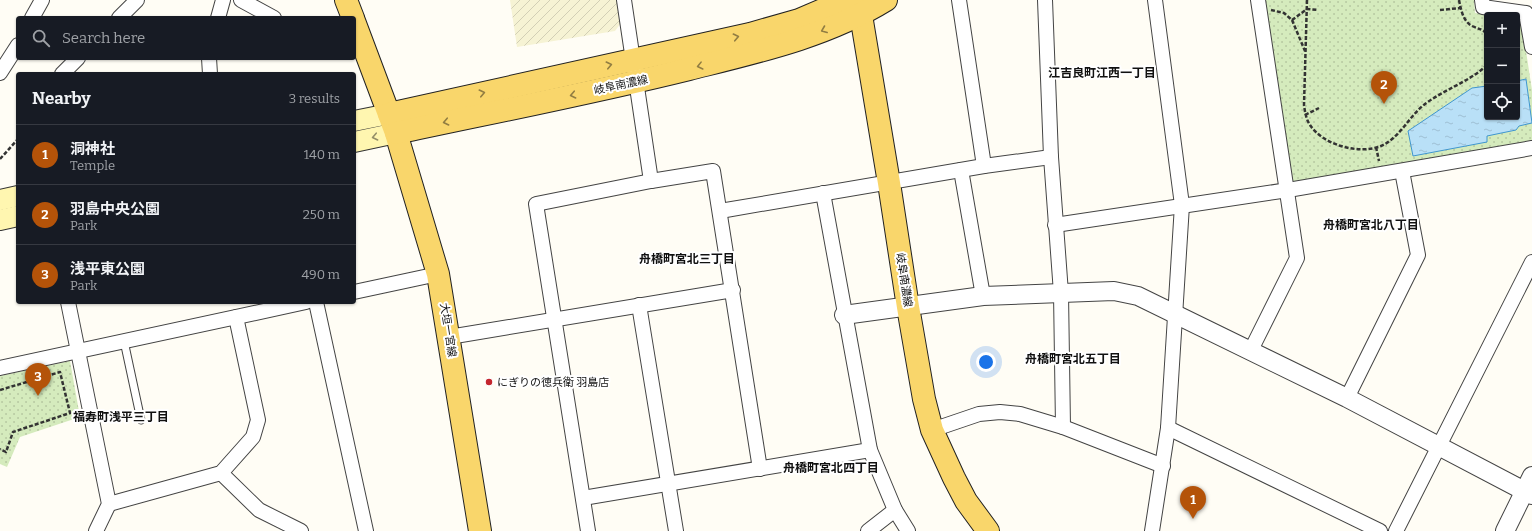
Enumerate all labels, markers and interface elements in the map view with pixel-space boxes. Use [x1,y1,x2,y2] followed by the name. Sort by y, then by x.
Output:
[1484,12,1520,120] map controls
[1484,12,1520,48] button: +
[16,16,356,60] search box
[821,26,828,34] one-way arrow
[30,27,52,49] icon: search
[62,29,145,47] text: Search here
[732,34,739,42] one-way arrow
[1484,48,1520,84] button: −
[605,61,612,69] one-way arrow
[697,62,703,70] one-way arrow
[1048,66,1156,80] district label: 江吉良町江西一丁目
[1371,71,1397,104] pin: 2
[593,73,649,97] street label: 岐阜南濃線
[1484,84,1520,120] button: locate
[32,88,91,109] text: Nearby
[478,90,485,98] one-way arrow
[289,91,340,106] text: 3 results
[570,91,576,99] one-way arrow
[443,118,449,126] one-way arrow
[372,133,378,141] one-way arrow
[70,140,115,158] text: 洞神社
[42,147,48,162] text: 1
[304,147,340,162] text: 140 m
[70,158,115,173] text: Temple
[70,200,160,218] text: 羽島中央公園
[41,207,49,222] text: 2
[303,207,340,222] text: 250 m
[70,218,97,233] text: Park
[1323,218,1419,232] district label: 舟橋町宮北八丁目
[639,252,735,266] district label: 舟橋町宮北三丁目
[893,252,915,308] street label: 岐阜南濃線
[70,260,145,278] text: 浅平東公園
[41,267,49,282] text: 3
[301,267,340,282] text: 490 m
[70,278,97,293] text: Park
[437,302,459,358] street label: 大垣一宮線
[976,352,996,372] your location
[1025,352,1121,366] district label: 舟橋町宮北五丁目
[25,363,51,396] pin: 3
[497,376,609,389] place label: にぎりの徳兵衛 羽島店
[484,377,494,387] marker: にぎりの徳兵衛 羽島店
[73,410,169,424] district label: 福寿町浅平三丁目
[783,461,879,475] district label: 舟橋町宮北四丁目
[1180,486,1206,519] pin: 1

